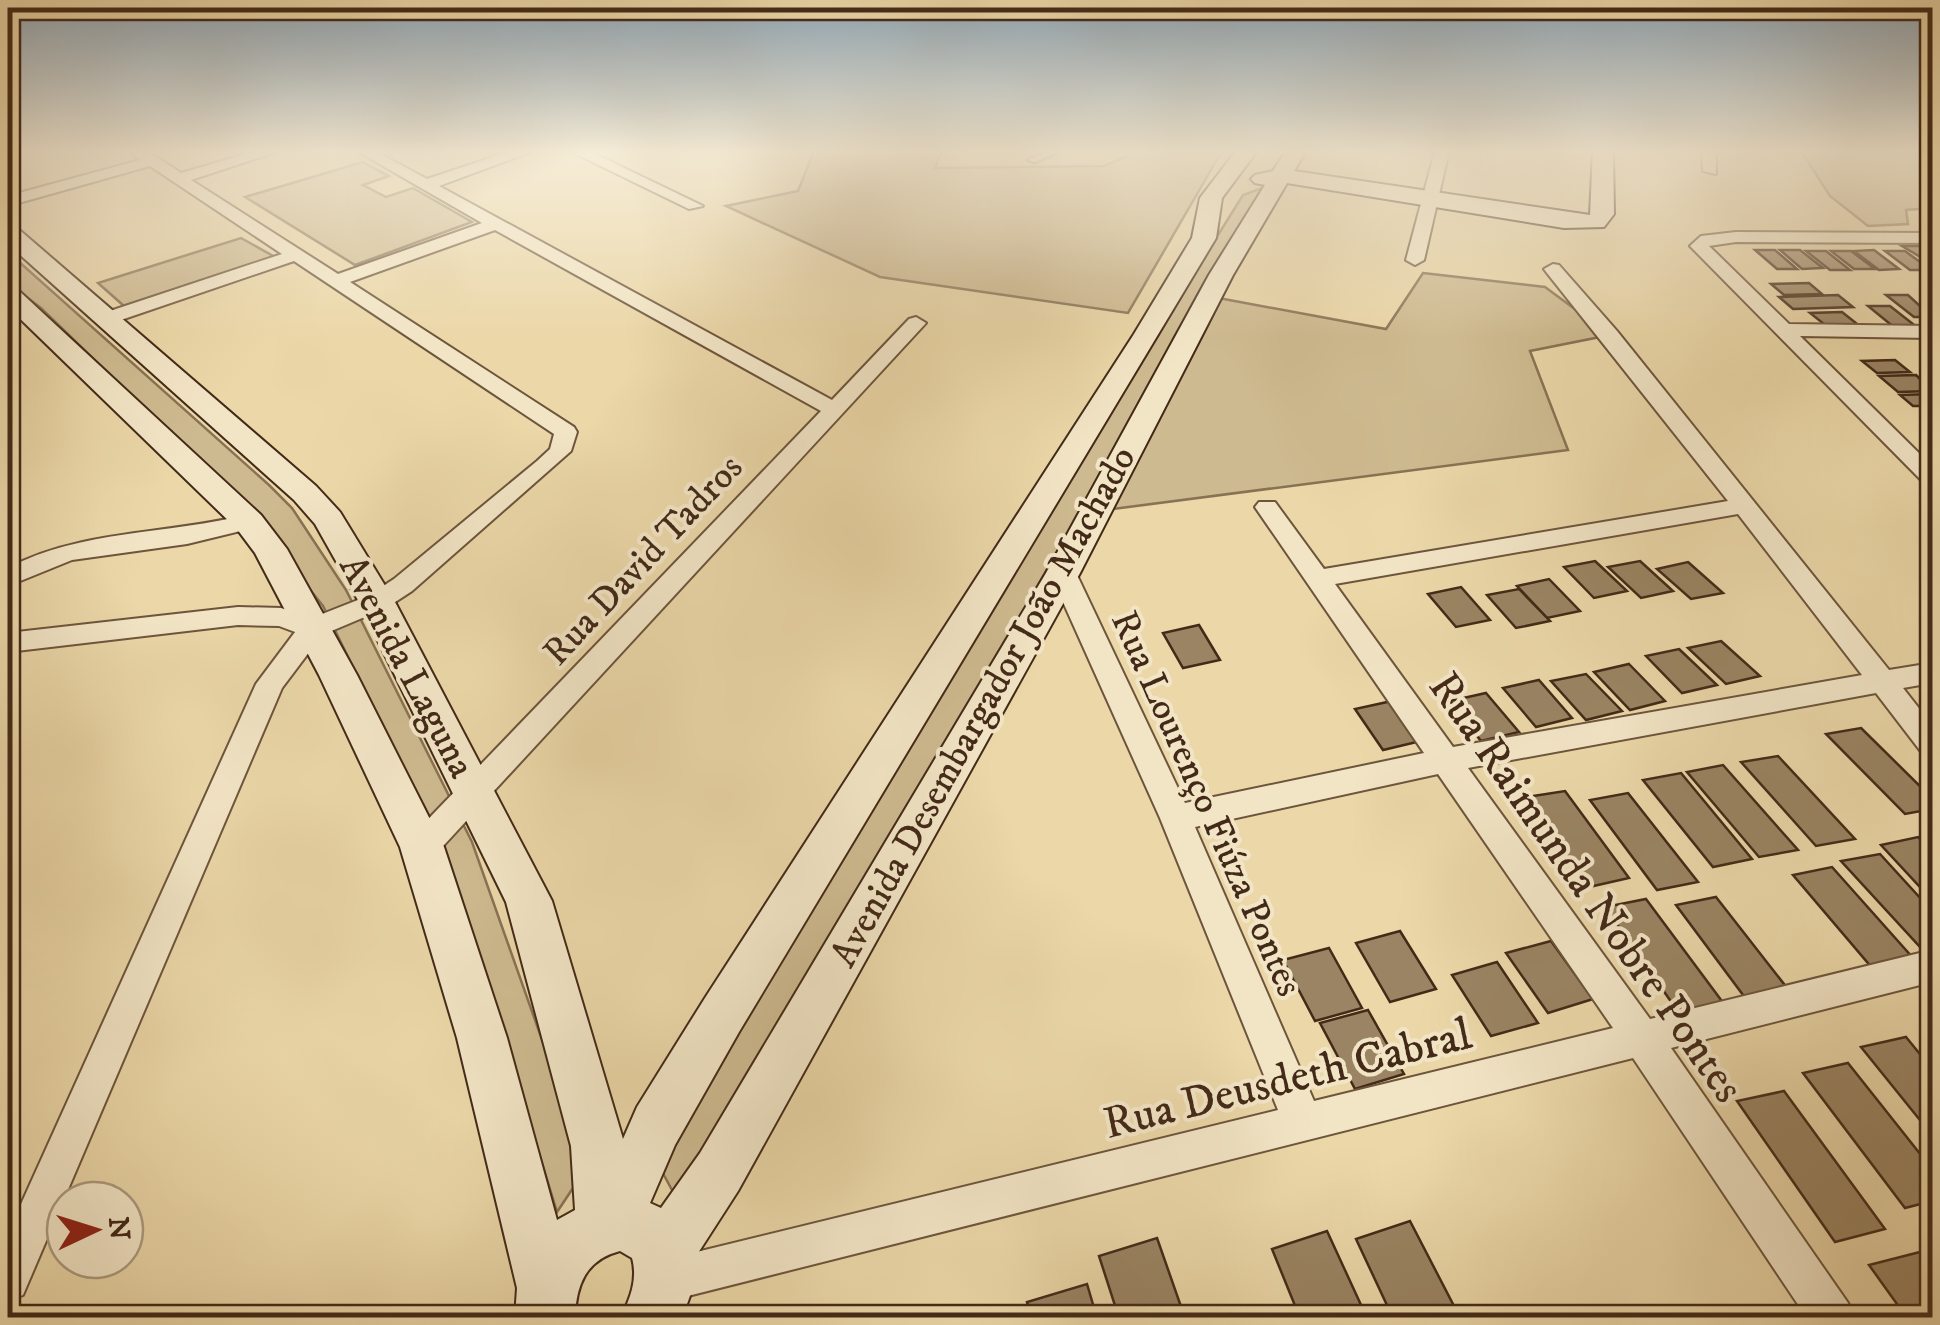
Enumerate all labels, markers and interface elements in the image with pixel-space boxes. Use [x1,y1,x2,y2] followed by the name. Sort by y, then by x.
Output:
[820,438,1147,976] street label: Avenida Desembargador João Machado
[533,445,754,676] street label: Rua David Tadros
[328,547,485,786] street label: Avenida Laguna
[1099,604,1313,1004] street label: Rua Lourenço Fiúza Pontes
[1415,661,1756,1114] street label: Rua Raimunda Nobre Pontes
[1098,1007,1478,1153] street label: Rua Deusdeth Cabral
[45,1180,145,1280] north arrow
[100,1216,137,1241] text: N

